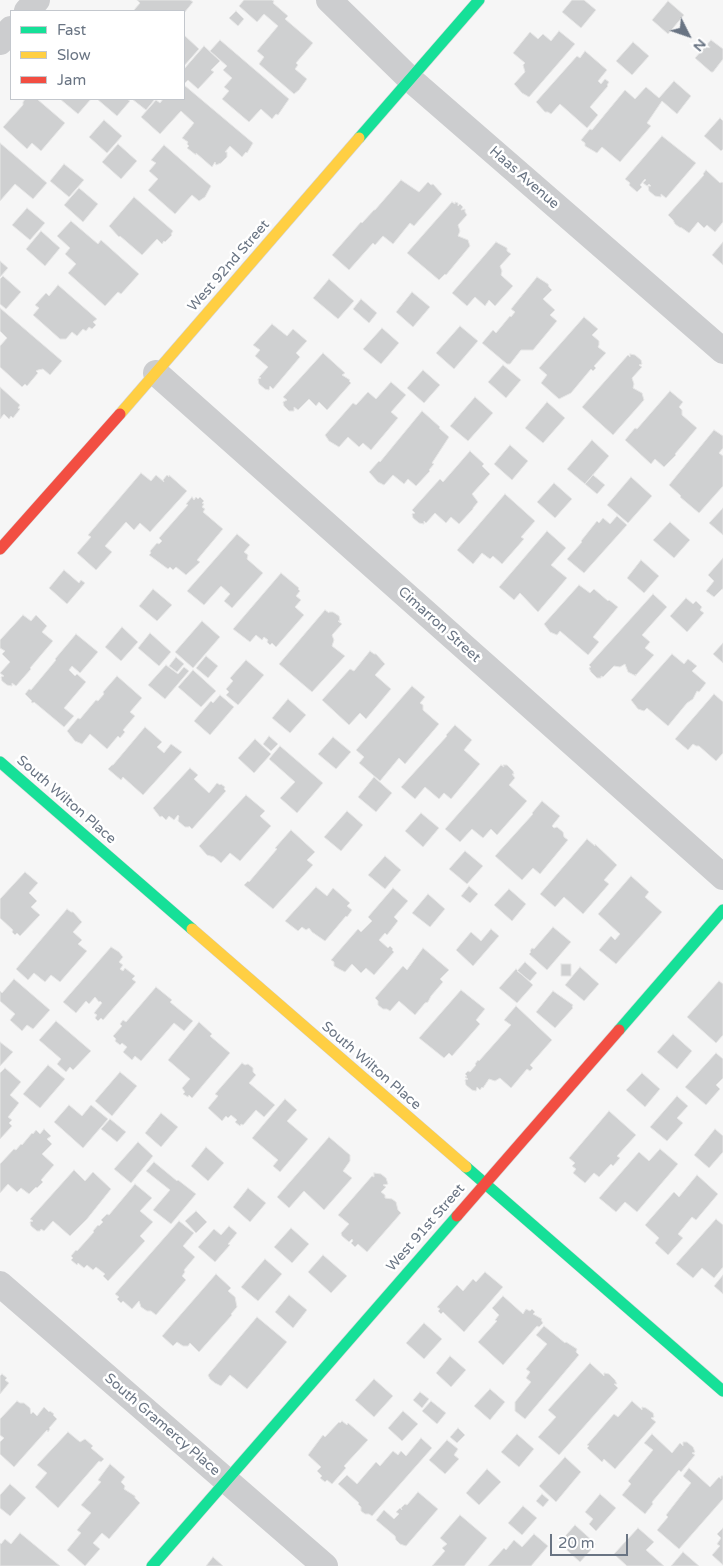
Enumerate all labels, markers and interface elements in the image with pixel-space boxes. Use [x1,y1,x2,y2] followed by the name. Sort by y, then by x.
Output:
[10,10,185,100] legend
[663,10,713,60] north arrow
[57,21,86,39] text: Fast
[690,35,710,55] text: N
[57,46,91,64] text: Slow
[57,71,86,89] text: Jam
[486,143,562,213] street label: Haas Avenue
[185,217,273,315] street label: West 92nd Street
[394,584,484,666] street label: Cimarron Street
[13,752,119,848] street label: South Wilton Place
[318,1018,424,1114] street label: South Wilton Place
[383,1181,469,1275] street label: West 91st Street
[101,1370,223,1480] street label: South Gramercy Place
[553,1524,630,1556] scale bar
[558,1534,595,1552] text: 20 m

